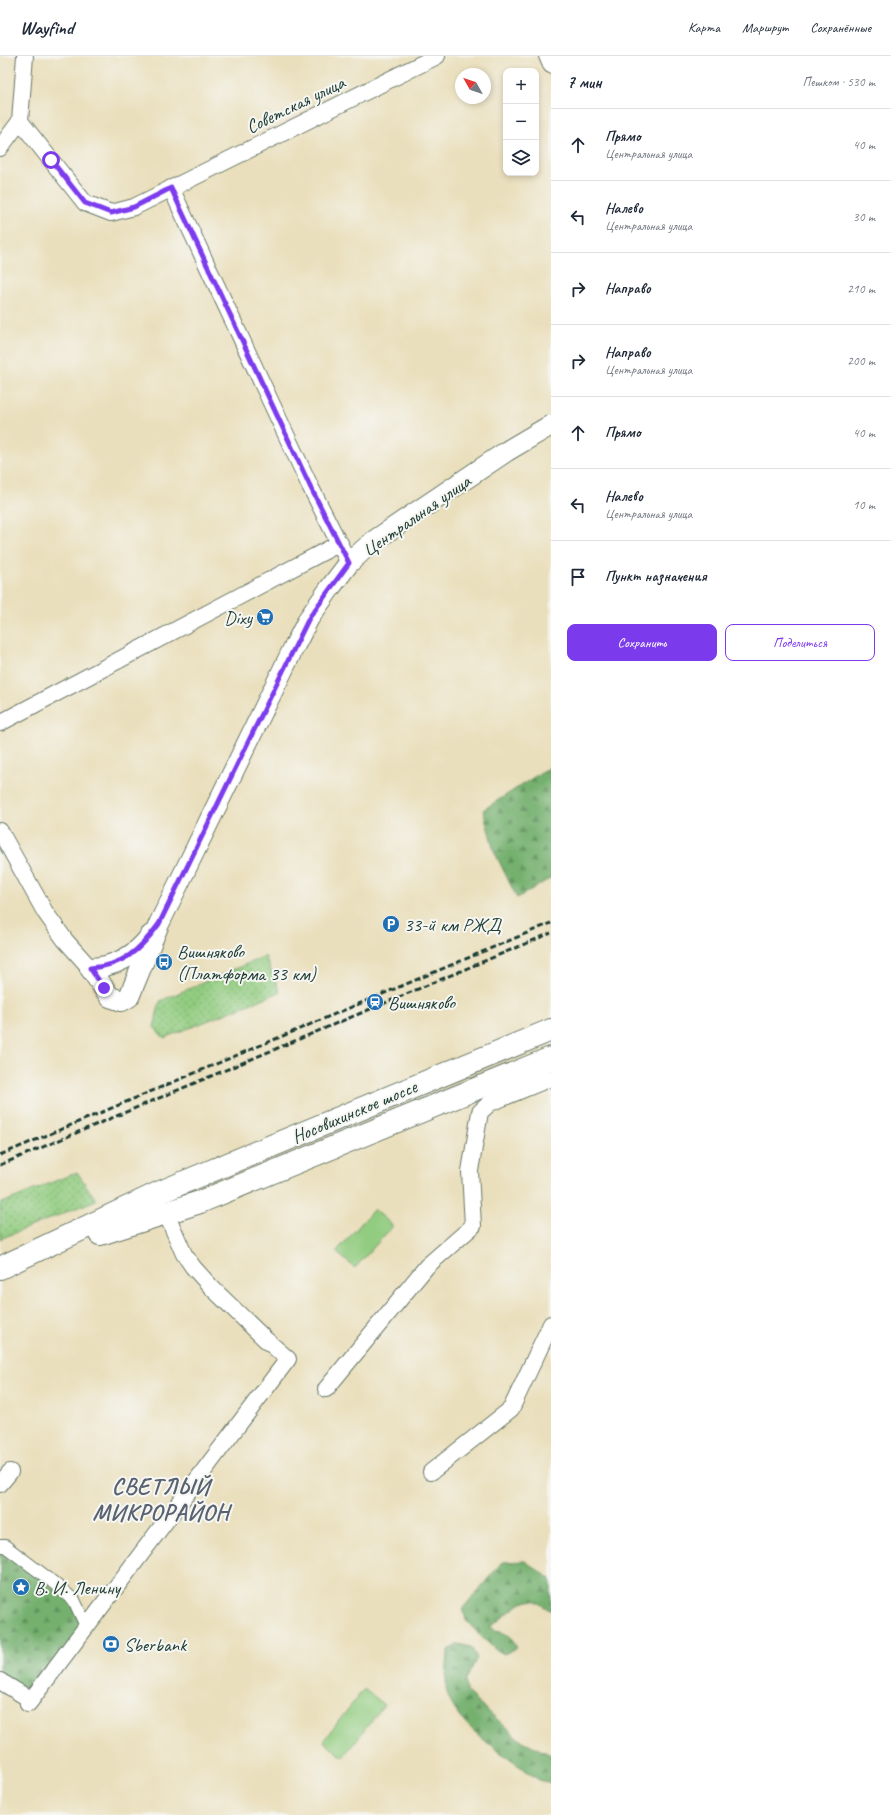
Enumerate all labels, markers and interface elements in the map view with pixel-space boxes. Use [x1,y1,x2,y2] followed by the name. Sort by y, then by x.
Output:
[20,16,73,40] text: Wayfind
[688,19,720,36] text: Карта
[742,19,788,36] text: Маршрут
[810,19,871,36] text: Сохранённые
[455,68,491,104] north arrow
[503,68,539,176] map controls
[503,68,539,104] button: +
[242,70,350,139] street label: Советская улица
[567,72,602,93] text: 7 мин
[802,74,875,90] text: Пешком · 530 m
[503,104,539,140] button: −
[605,127,641,146] text: Прямо
[567,134,589,156] icon: ahead
[853,137,875,153] text: 40 m
[503,140,539,176] button: layers
[605,146,692,162] text: Центральная улица
[42,151,60,169] route start
[605,199,643,218] text: Налево
[567,206,589,228] icon: left
[853,209,875,225] text: 30 m
[605,218,692,234] text: Центральная улица
[567,278,589,300] icon: right
[605,279,651,298] text: Направо
[847,281,875,297] text: 210 m
[605,343,651,362] text: Направо
[567,350,589,372] icon: right
[847,353,875,369] text: 200 m
[605,362,692,378] text: Центральная улица
[567,422,589,444] icon: ahead
[605,423,641,442] text: Прямо
[853,425,875,441] text: 40 m
[358,469,477,562] street label: Центральная улица
[605,487,643,506] text: Налево
[567,494,589,516] icon: left
[853,497,875,513] text: 10 m
[605,506,692,522] text: Центральная улица
[567,566,589,588] icon: arrive
[605,567,707,586] text: Пункт назначения
[224,606,254,630] place label: Dixy
[255,607,275,627] supermarket icon: Dixy
[567,624,717,661] button: Сохранить
[725,624,875,661] button: Поделиться
[404,913,503,937] place label: 33-й км РЖД
[381,914,401,934] parking icon: 33-й км РЖД
[177,940,318,986] place label: Вишняково (Платформа 33 км)
[154,952,174,972] bus stop icon: Вишняково (Платформа 33 км)
[95,979,113,997] route end
[388,991,456,1015] place label: Вишняково
[365,992,385,1012] station icon: Вишняково
[288,1074,422,1149] street label: Носовихинское шоссе
[93,1472,233,1527] district label: СВЕТЛЫЙ МИКРОРАЙОН
[34,1576,122,1600] place label: В. И. Ленину
[11,1577,31,1597] place icon: В. И. Ленину
[124,1633,187,1657] place label: Sberbank
[101,1634,121,1654] bank icon: Sberbank

